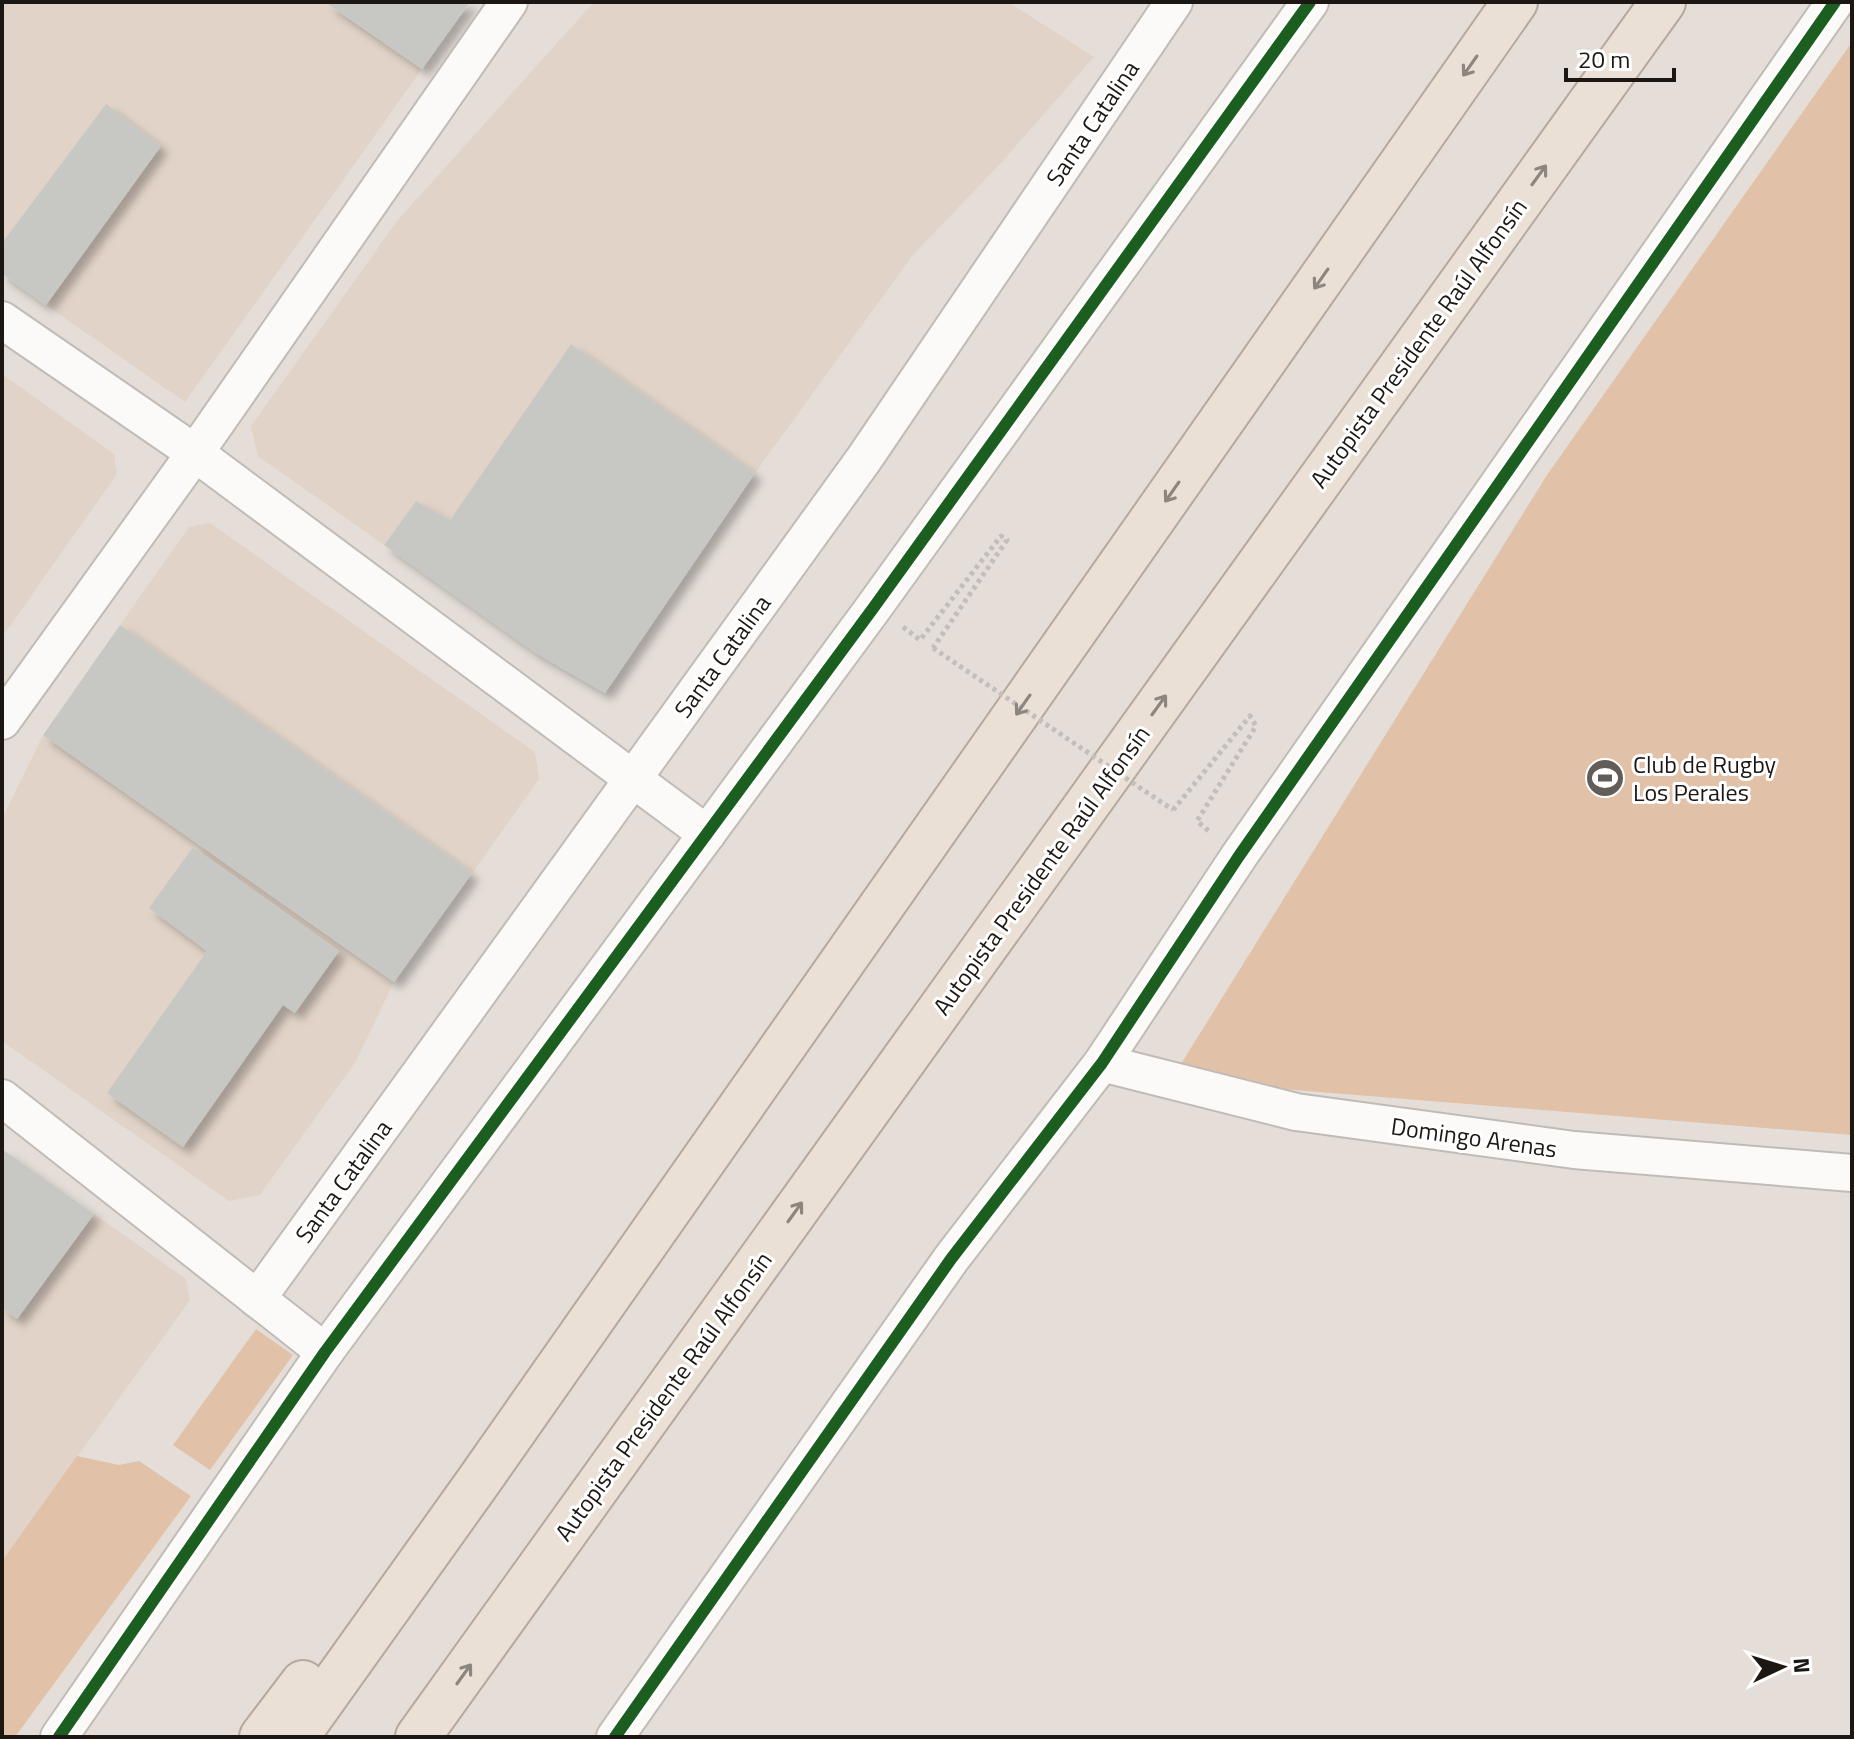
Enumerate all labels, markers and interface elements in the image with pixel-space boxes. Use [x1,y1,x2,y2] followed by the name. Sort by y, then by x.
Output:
[1566,32,1674,82] scale bar
[1578,41,1630,77] text: 20 m
[1037,53,1147,193] street label: Santa Catalina
[1462,54,1478,76] one-way arrow
[1530,165,1547,186] one-way arrow
[1301,191,1535,495] street label: Autopista Presidente Raúl Alfonsín
[1313,267,1329,289] one-way arrow
[1164,480,1180,502] one-way arrow
[665,587,779,725] street label: Santa Catalina
[1015,693,1031,715] one-way arrow
[1150,695,1167,716] one-way arrow
[924,718,1158,1022] street label: Autopista Presidente Raúl Alfonsín
[1633,746,1777,810] place label: Club de Rugby Los Perales
[1584,757,1626,799] sports icon: Club de Rugby Los Perales
[1389,1108,1559,1166] street label: Domingo Arenas
[286,1112,400,1250] street label: Santa Catalina
[786,1202,803,1223] one-way arrow
[546,1244,780,1548] street label: Autopista Presidente Raúl Alfonsín
[1742,1627,1822,1707] north arrow
[1784,1657,1819,1674] text: N
[456,1663,472,1685] one-way arrow

